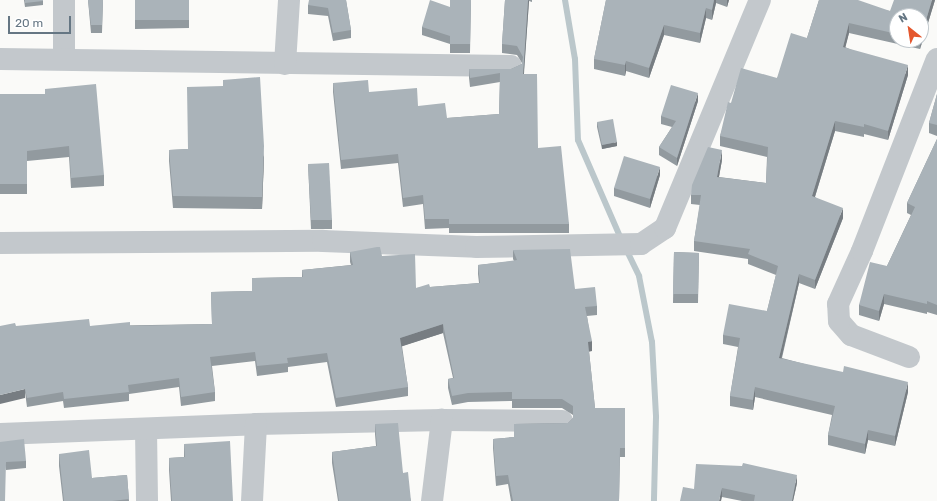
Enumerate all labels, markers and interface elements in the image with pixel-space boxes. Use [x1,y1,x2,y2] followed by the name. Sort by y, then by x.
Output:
[10,8,73,34] scale bar
[889,8,929,48] north arrow
[897,10,910,26] text: N
[15,16,43,30] text: 20 m

